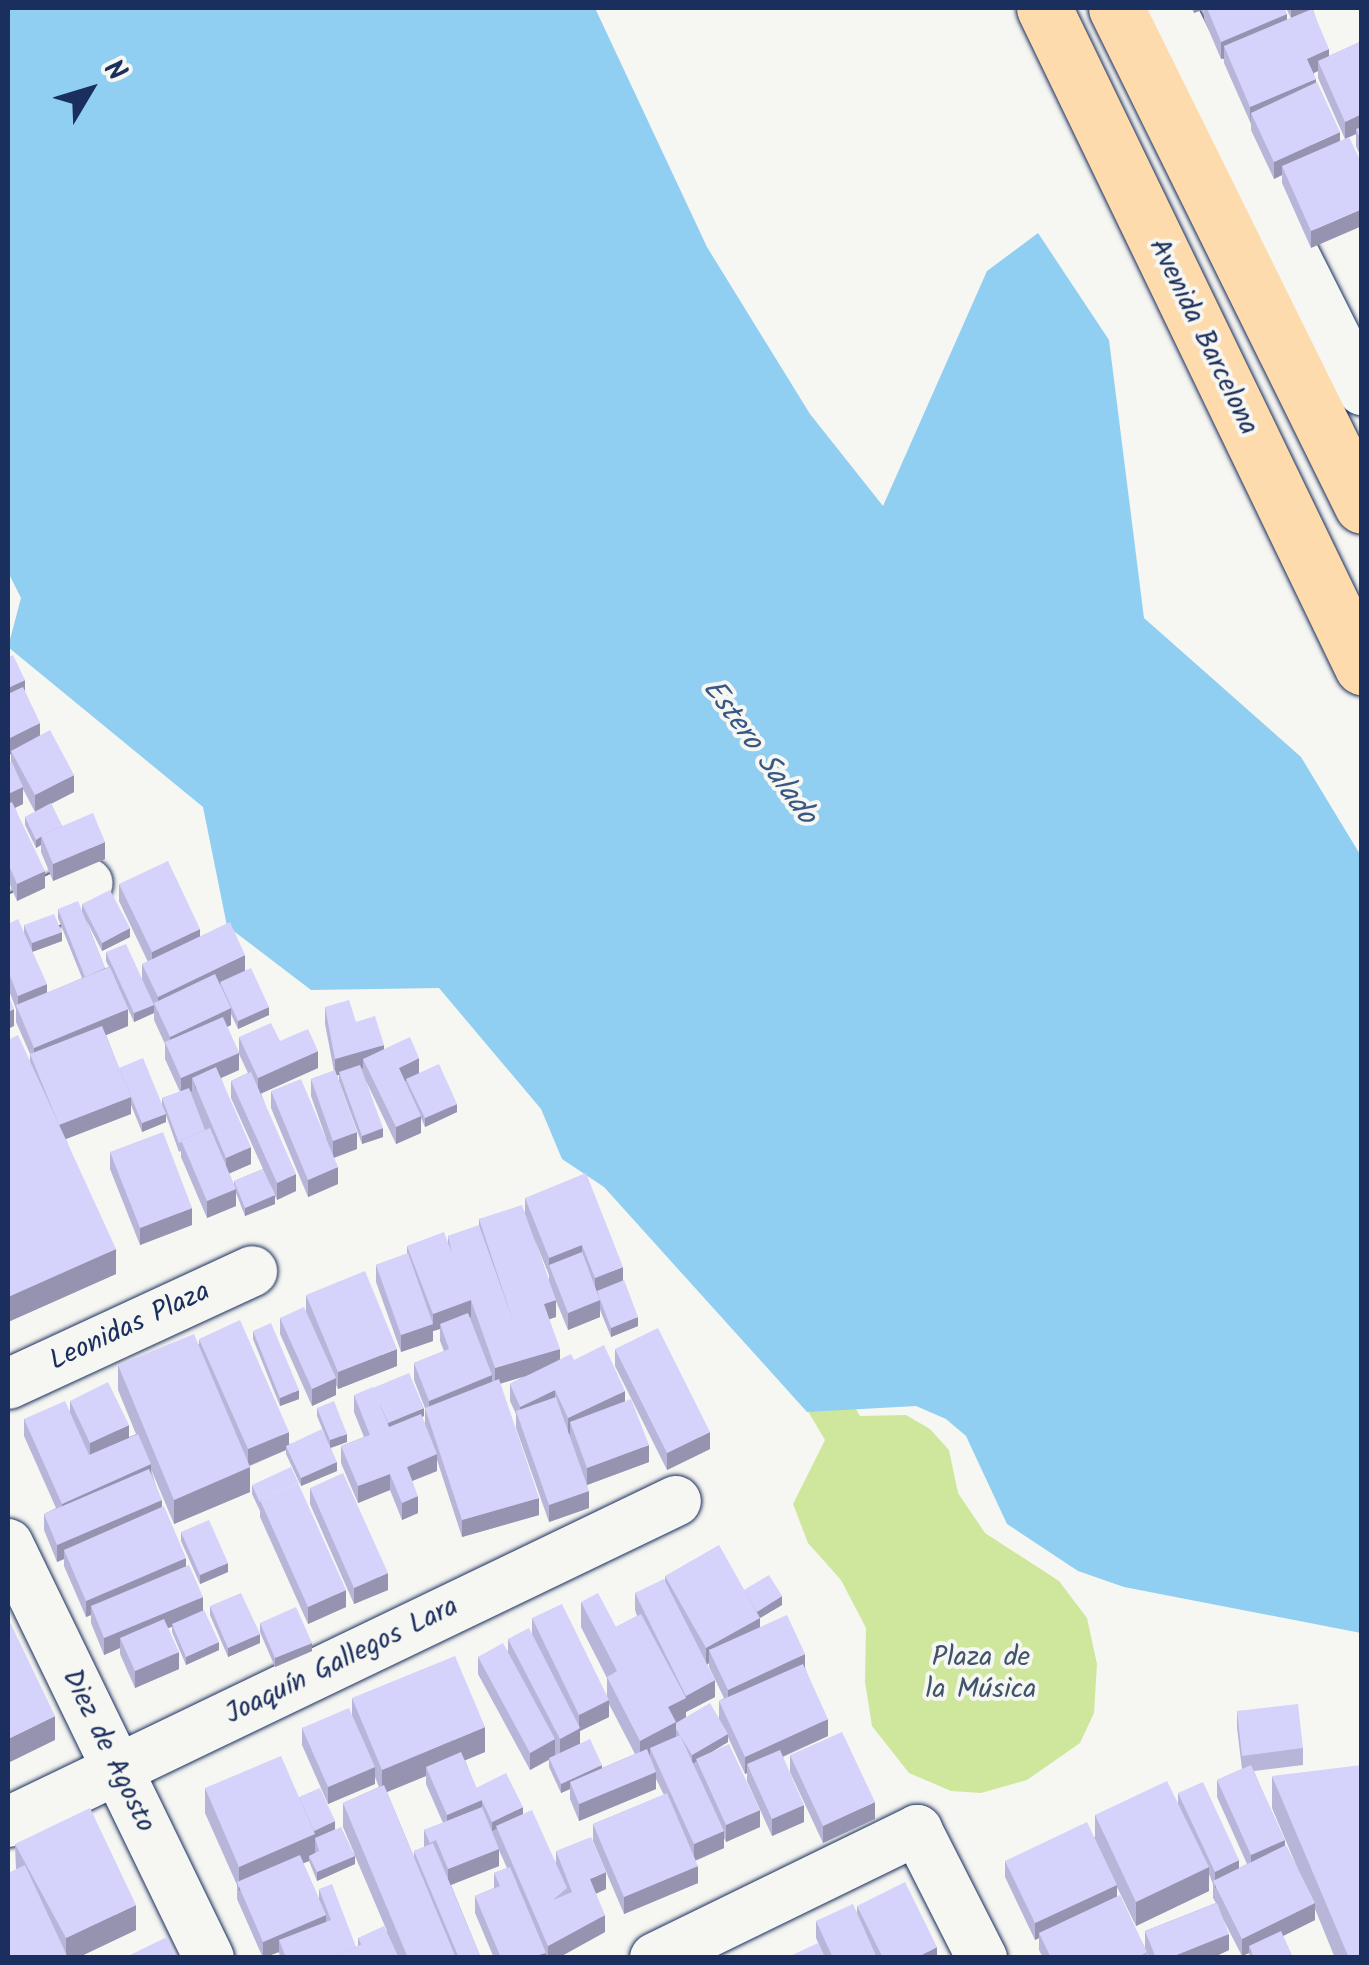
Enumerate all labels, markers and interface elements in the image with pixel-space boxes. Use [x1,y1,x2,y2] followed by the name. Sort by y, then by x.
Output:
[40,40,140,140] north arrow
[91,50,137,92] text: N
[1141,233,1265,441] street label: Avenida Barcelona
[694,672,824,832] water label: Estero Salado
[44,1275,216,1379] street label: Leonidas Plaza
[220,1590,464,1732] street label: Joaquín Gallegos Lara
[926,1641,1036,1707] park label: Plaza de la Música
[54,1664,162,1838] street label: Diez de Agosto

